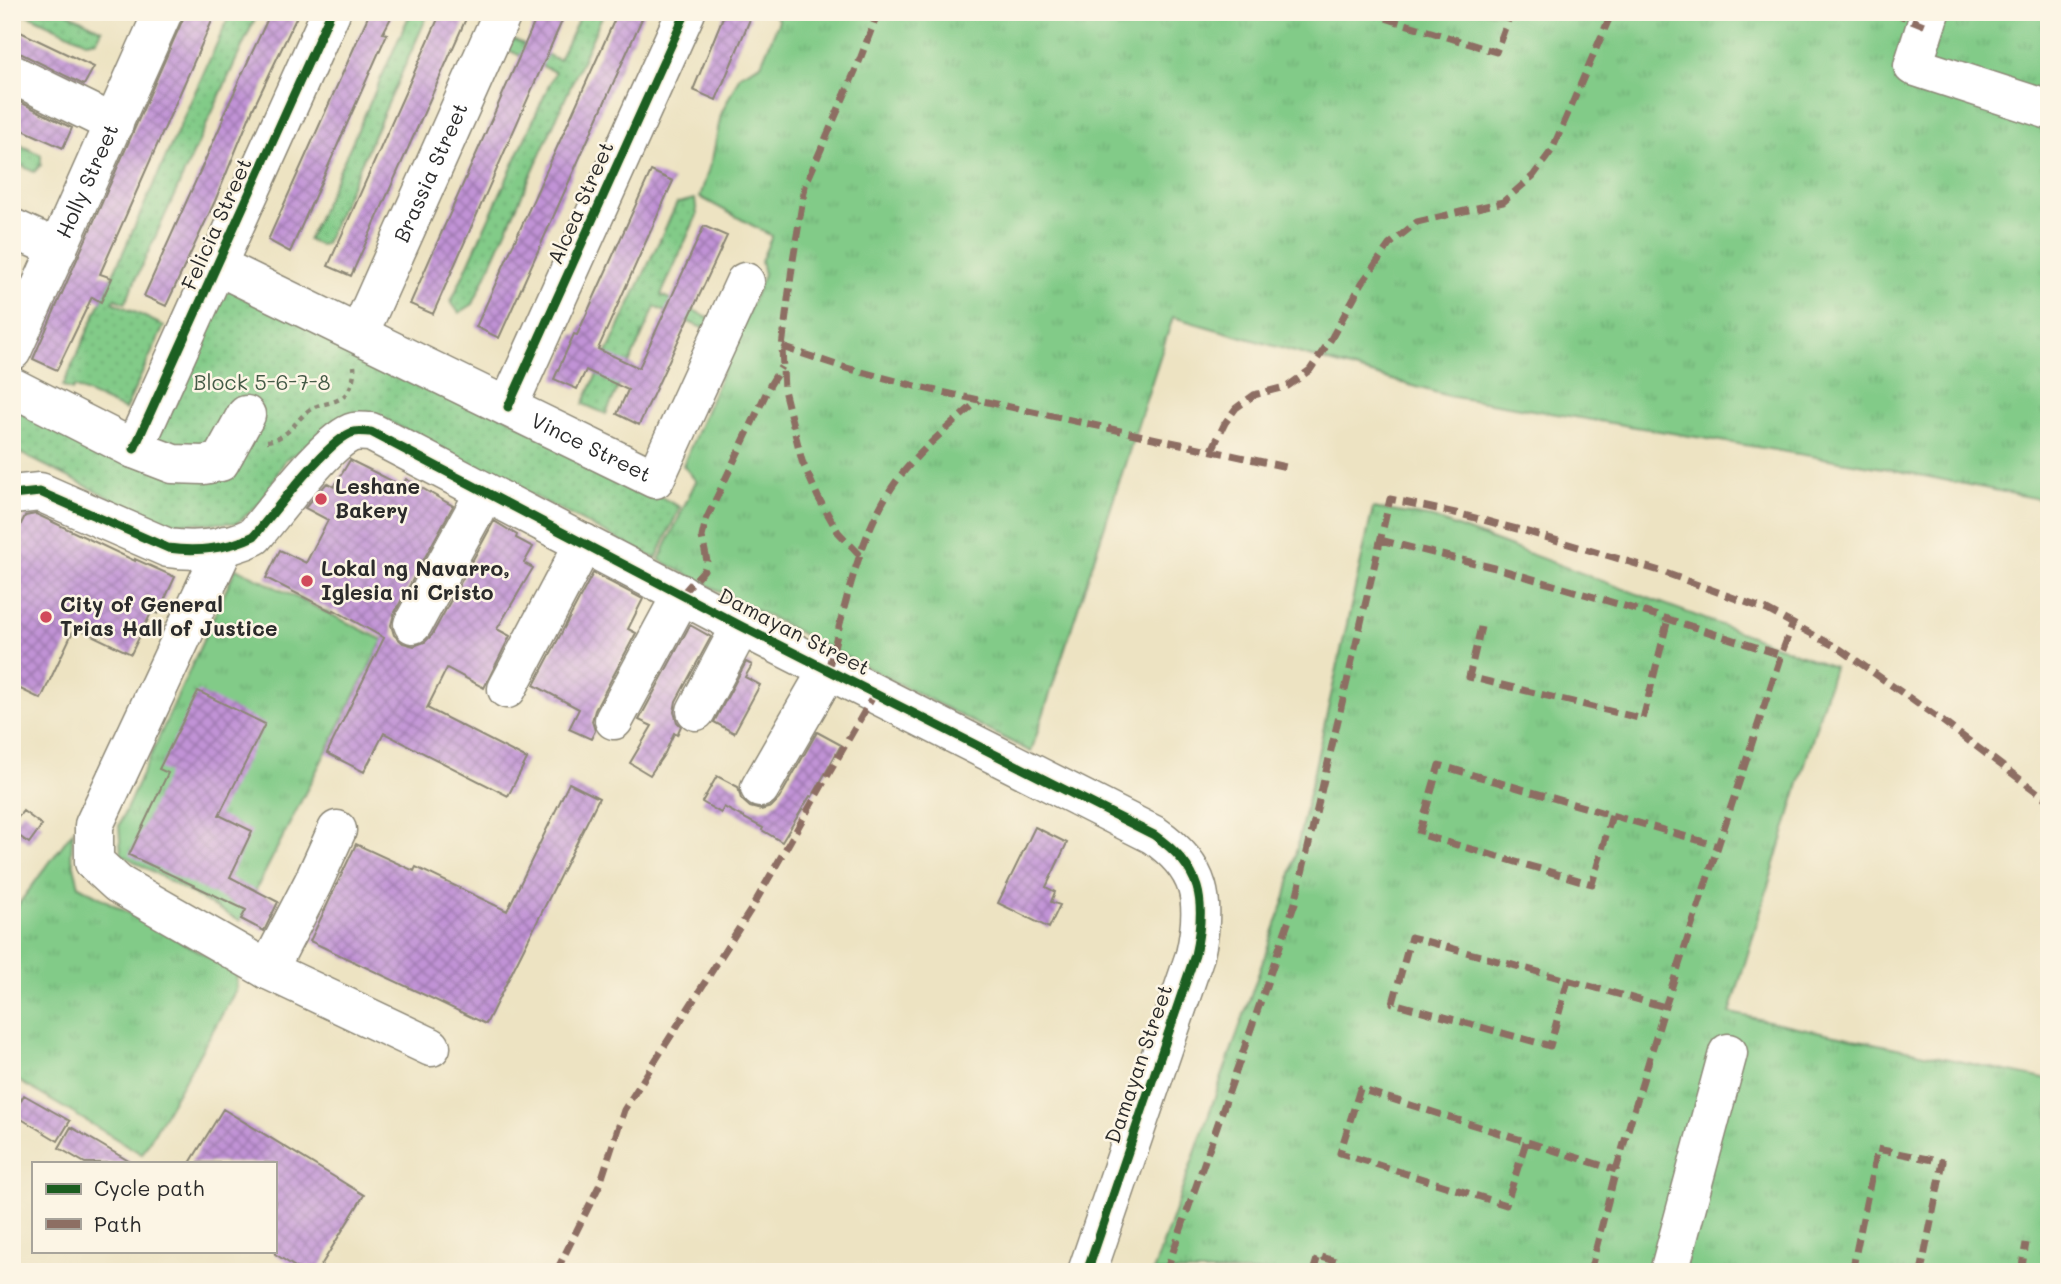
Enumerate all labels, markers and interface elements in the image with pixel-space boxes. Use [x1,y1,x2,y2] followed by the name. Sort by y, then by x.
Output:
[387,98,473,246] street label: Brassia Street
[49,119,124,242] street label: Holly Street
[540,137,619,268] street label: Alcea Street
[174,153,257,294] street label: Felicia Street
[194,368,330,395] park label: Block 5-6-7-8
[527,406,656,487] street label: Vince Street
[335,472,420,524] place label: Leshane Bakery
[313,491,329,507] marker: Leshane Bakery
[321,554,510,605] place label: Lokal ng Navarro, Iglesia ni Cristo
[299,573,315,589] marker: Lokal ng Navarro, Iglesia ni Cristo
[714,581,875,681] street label: Damayan Street
[60,590,277,641] place label: City of General Trias Hall of Justice
[38,609,54,625] marker: City of General Trias Hall of Justice
[1098,980,1177,1147] street label: Damayan Street
[32,1162,276,1252] legend
[94,1174,204,1201] text: Cycle path
[94,1210,141,1237] text: Path

